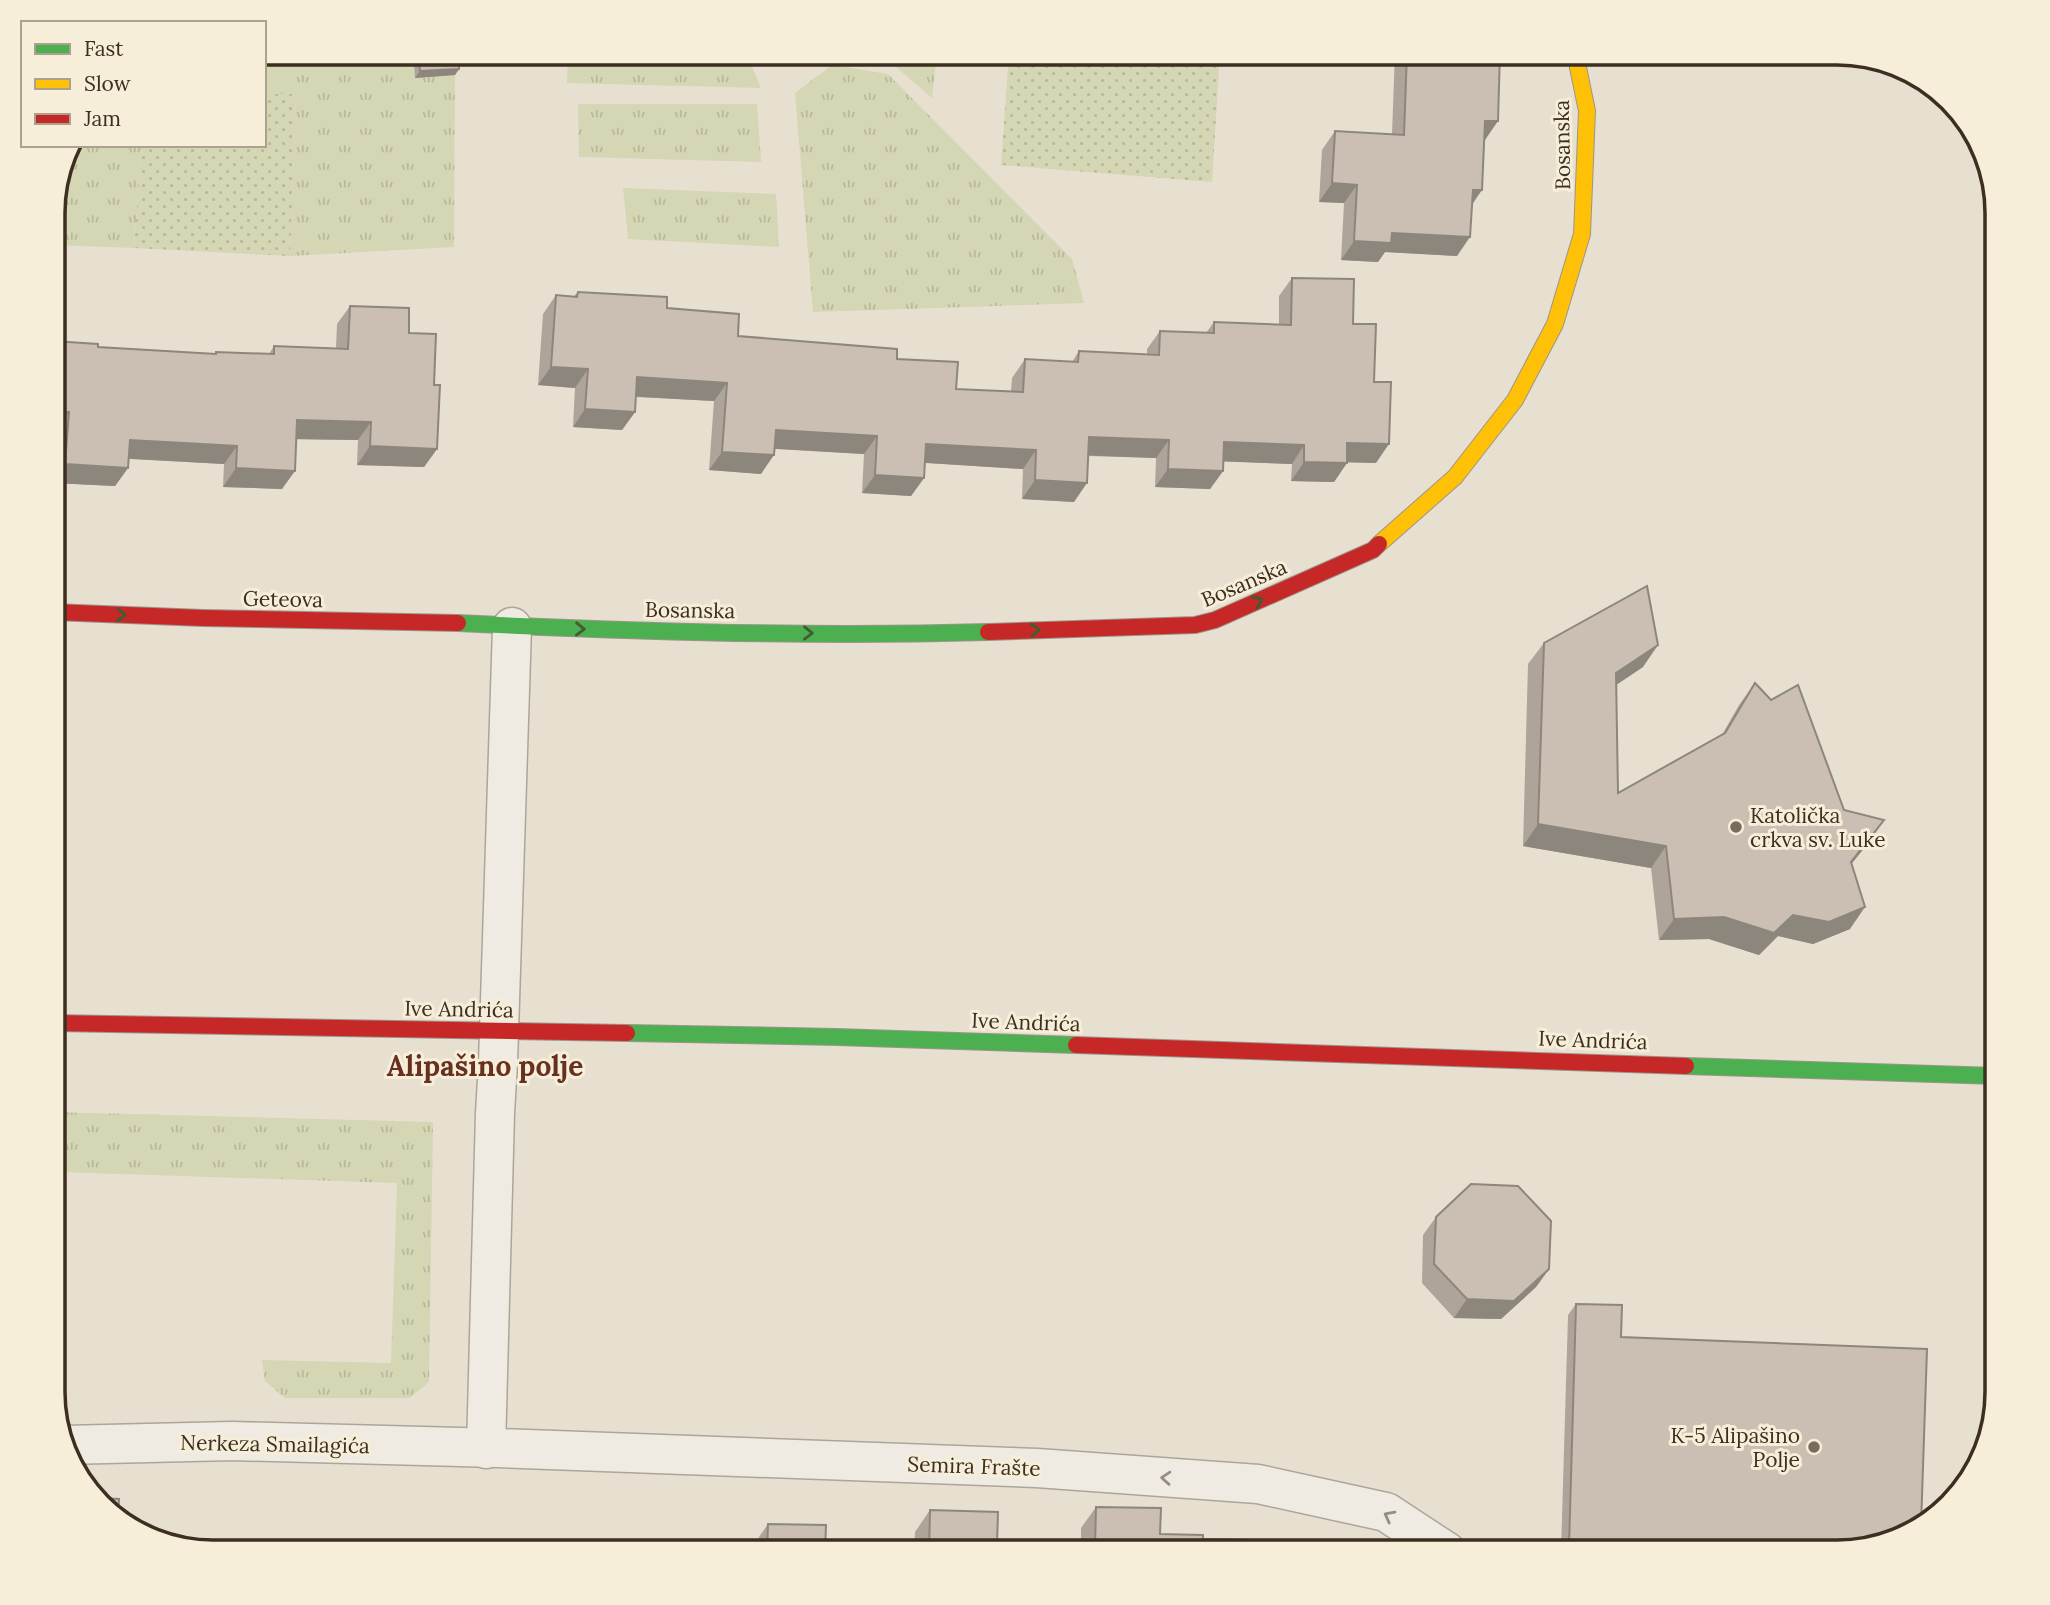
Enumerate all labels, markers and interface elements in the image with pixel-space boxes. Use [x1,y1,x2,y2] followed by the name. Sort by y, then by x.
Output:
[21,21,266,147] legend
[84,35,124,62] text: Fast
[84,70,131,97] text: Slow
[1548,99,1576,190] street label: Bosanska
[83,105,121,132] text: Jam
[1197,553,1291,613] street label: Bosanska
[243,585,323,613] street label: Geteova
[1251,595,1263,609] one-way arrow
[645,596,736,624] street label: Bosanska
[116,607,127,622] one-way arrow
[575,621,586,636] one-way arrow
[1030,623,1041,638] one-way arrow
[803,626,814,641] one-way arrow
[1750,802,1886,853] place label: Katolička crkva sv. Luke
[1728,819,1744,835] marker: Katolička crkva sv. Luke
[404,995,514,1023] street label: Ive Andrića
[971,1007,1081,1037] street label: Ive Andrića
[1538,1025,1648,1055] street label: Ive Andrića
[387,1048,583,1084] district label: Alipašino polje
[1671,1422,1800,1473] place label: K-5 Alipašino Polje
[180,1429,370,1459] street label: Nerkeza Smailagića
[1806,1439,1822,1455] marker: K-5 Alipašino Polje
[907,1450,1041,1482] street label: Semira Frašte
[1161,1471,1172,1486] one-way arrow
[1384,1510,1397,1524] one-way arrow

